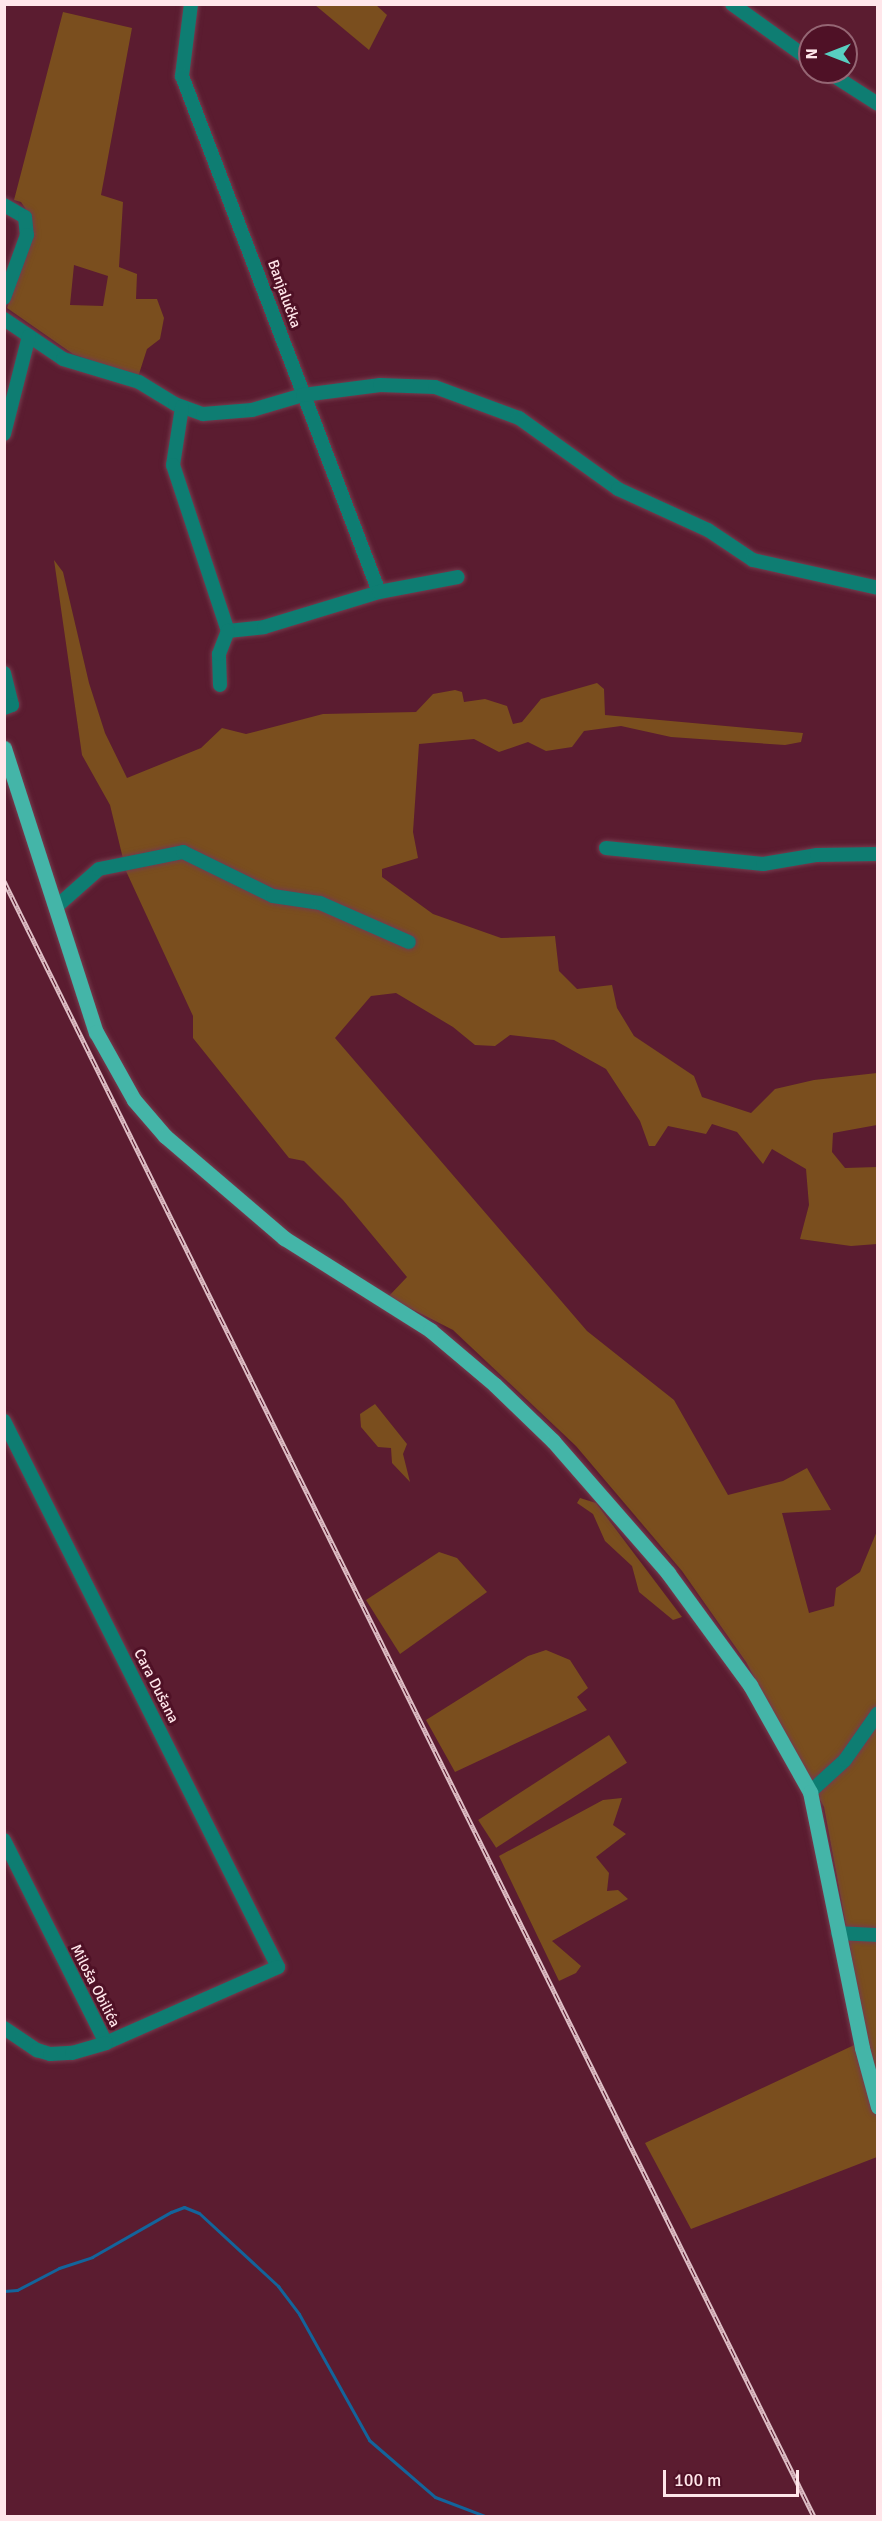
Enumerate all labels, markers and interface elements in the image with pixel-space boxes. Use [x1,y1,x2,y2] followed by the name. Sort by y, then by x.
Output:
[798,24,858,84] north arrow
[802,48,822,60] text: N
[263,257,305,331] street label: Banjalučka
[130,1646,182,1726] street label: Cara Dušana
[66,1942,124,2030] street label: Miloša Obilića
[666,2458,802,2496] scale bar
[674,2469,721,2491] text: 100 m

